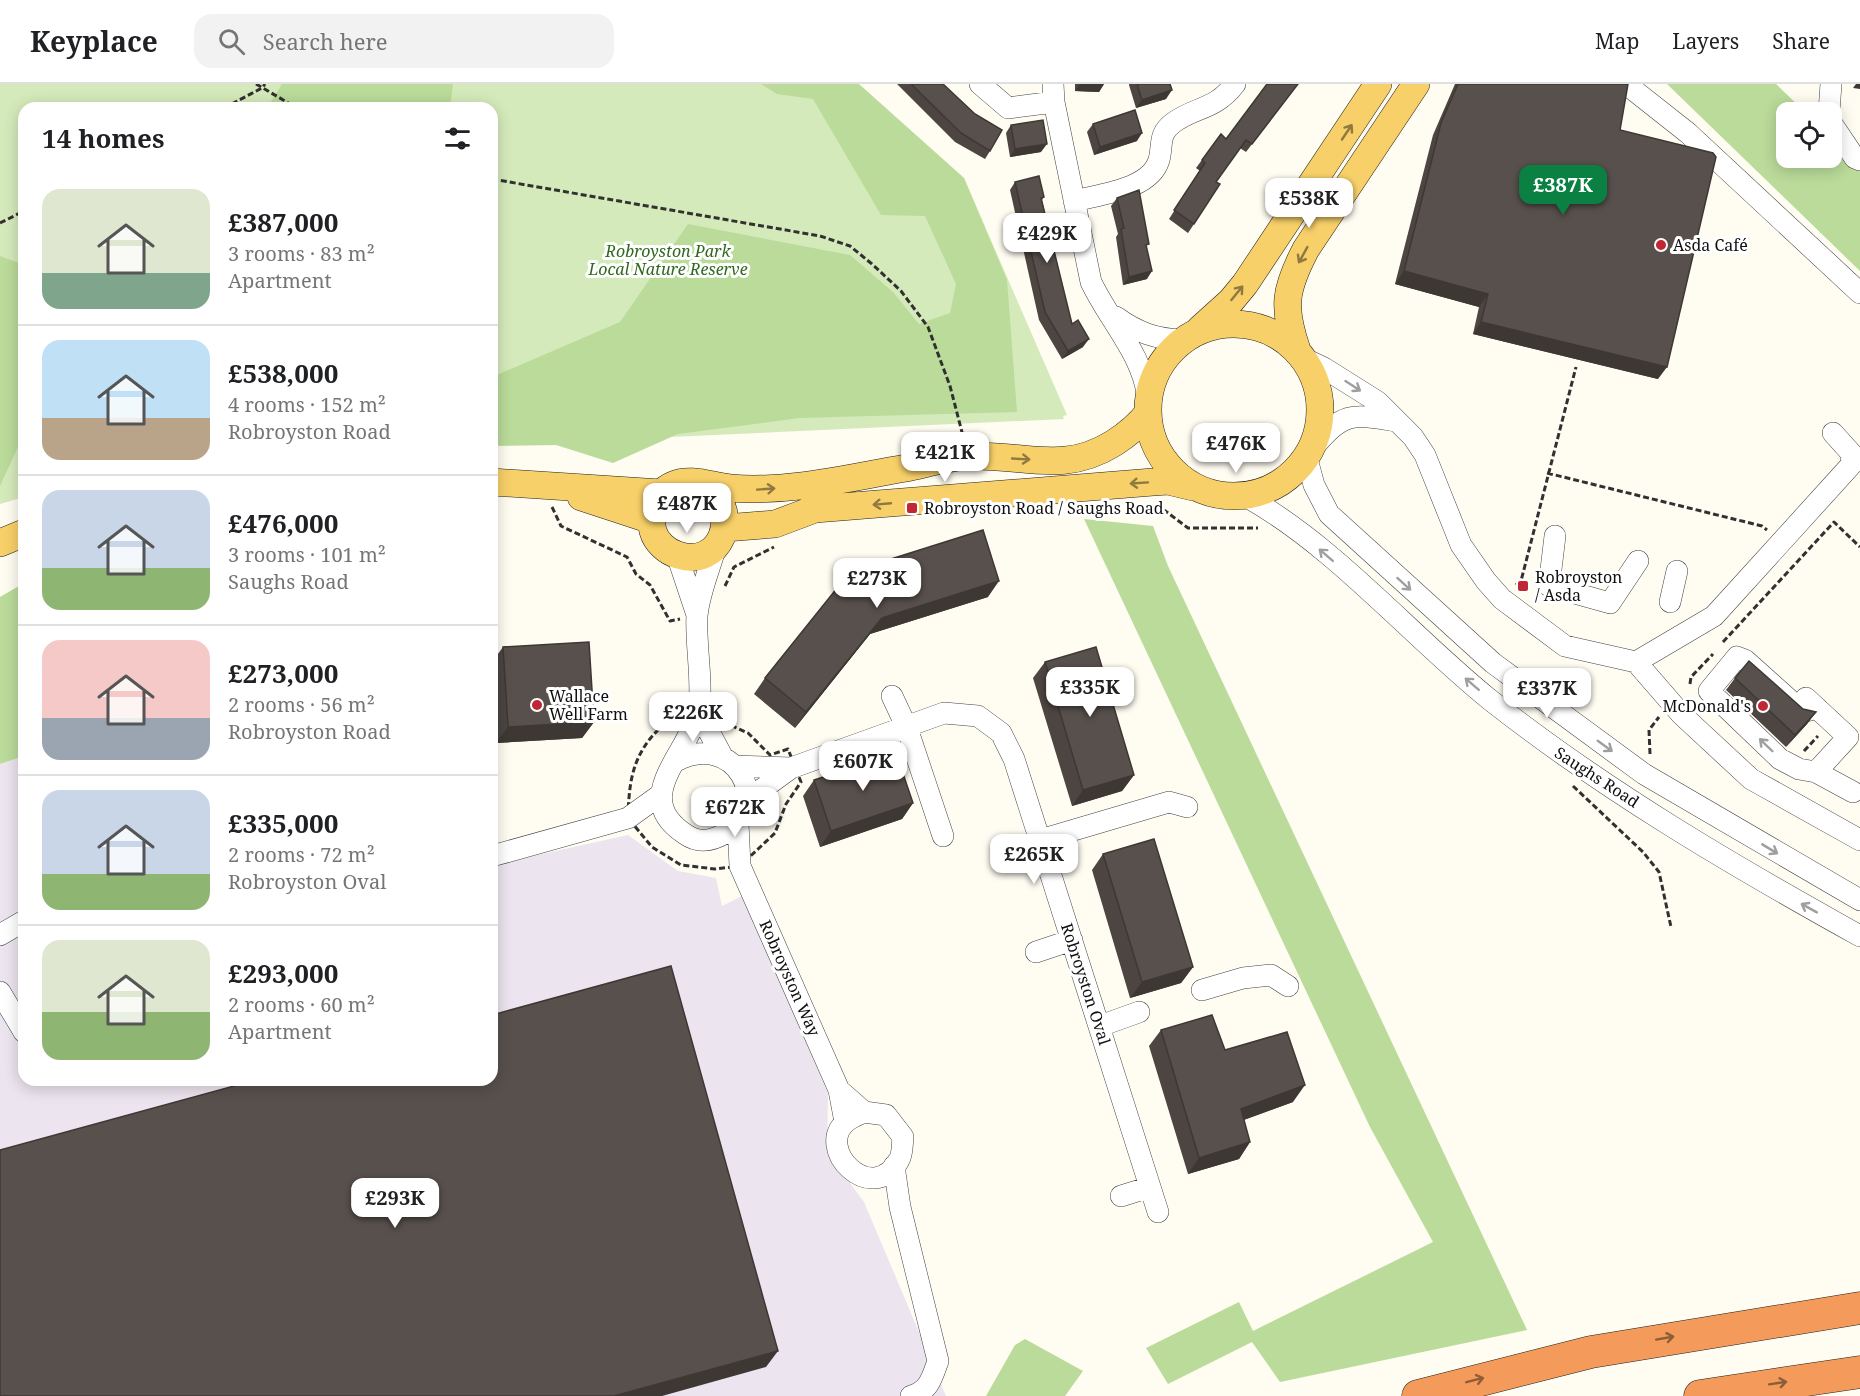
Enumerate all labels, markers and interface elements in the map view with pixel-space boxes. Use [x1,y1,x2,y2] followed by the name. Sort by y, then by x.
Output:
[194,14,614,68] search box
[30,22,158,60] text: Keyplace
[215,25,248,58] icon: search
[263,26,388,56] text: Search here
[1595,27,1639,55] text: Map
[1672,27,1739,55] text: Layers
[1772,27,1830,55] text: Share
[1776,102,1842,168] map controls
[1776,102,1842,168] button: locate
[42,120,164,156] text: 14 homes
[441,122,474,155] icon: filters
[1341,124,1353,141] one-way arrow
[1521,165,1605,216] pin: £387K
[1533,171,1593,198] text: £387K
[1267,178,1351,229] pin: £538K
[1279,184,1339,211] text: £538K
[228,204,338,240] text: £387,000
[90,213,162,285] icon: home
[1005,213,1089,264] pin: £429K
[1017,219,1077,246] text: £429K
[1673,234,1748,256] place label: Asda Café
[1654,238,1668,252] marker: Asda Café
[228,240,375,267] text: 3 rooms · 83 m²
[587,240,748,280] park label: Robroyston Park Local Nature Reserve
[1297,246,1309,263] one-way arrow
[228,267,332,294] text: Apartment
[1230,286,1244,301] one-way arrow
[228,355,338,391] text: £538,000
[90,364,162,436] icon: home
[1344,380,1361,392] one-way arrow
[228,391,386,418] text: 4 rooms · 152 m²
[228,418,391,445] text: Robroyston Road
[1194,423,1278,474] pin: £476K
[1206,429,1266,456] text: £476K
[903,432,987,483] pin: £421K
[915,438,975,465] text: £421K
[1011,454,1031,465] one-way arrow
[1130,478,1150,489] one-way arrow
[645,483,729,534] pin: £487K
[756,483,776,494] one-way arrow
[657,489,717,516] text: £487K
[924,497,1164,519] place label: Robroyston Road / Saughs Road
[873,498,893,509] one-way arrow
[905,501,919,515] marker: Robroyston Road / Saughs Road
[228,505,338,541] text: £476,000
[90,514,162,586] icon: home
[228,541,386,568] text: 3 rooms · 101 m²
[1319,548,1334,562] one-way arrow
[835,558,919,609] pin: £273K
[847,564,907,591] text: £273K
[1535,566,1622,606] place label: Robroyston / Asda
[228,568,349,595] text: Saughs Road
[1397,577,1412,591] one-way arrow
[1516,579,1530,593] marker: Robroyston / Asda
[228,655,338,691] text: £273,000
[90,664,162,736] icon: home
[1048,667,1132,718] pin: £335K
[1505,668,1589,719] pin: £337K
[1060,673,1120,700] text: £335K
[1517,674,1577,701] text: £337K
[1465,677,1480,691] one-way arrow
[549,685,628,725] place label: Wallace Well Farm
[228,691,375,718] text: 2 rooms · 56 m²
[651,692,735,743] pin: £226K
[1662,695,1751,717] place label: McDonald's
[530,698,544,712] marker: Wallace Well Farm
[663,698,723,725] text: £226K
[1756,699,1770,713] marker: McDonald's
[228,718,391,745] text: Robroyston Road
[1758,738,1773,753] one-way arrow
[1597,740,1613,752] one-way arrow
[821,741,905,792] pin: £607K
[1551,741,1644,813] street label: Saughs Road
[833,747,893,774] text: £607K
[693,787,777,838] pin: £672K
[705,793,765,820] text: £672K
[228,805,338,841] text: £335,000
[90,814,162,886] icon: home
[992,834,1076,885] pin: £265K
[1004,840,1064,867] text: £265K
[228,841,375,868] text: 2 rooms · 72 m²
[1761,844,1778,856] one-way arrow
[228,868,386,895] text: Robroyston Oval
[1800,902,1818,913] one-way arrow
[755,916,826,1040] street label: Robroyston Way
[1056,920,1116,1048] street label: Robroyston Oval
[228,955,338,991] text: £293,000
[90,964,162,1036] icon: home
[228,991,375,1018] text: 2 rooms · 60 m²
[228,1018,332,1045] text: Apartment
[353,1178,437,1229] pin: £293K
[365,1184,425,1211] text: £293K
[1655,1332,1674,1343] one-way arrow
[1465,1374,1484,1386] one-way arrow
[1768,1378,1787,1389] one-way arrow

